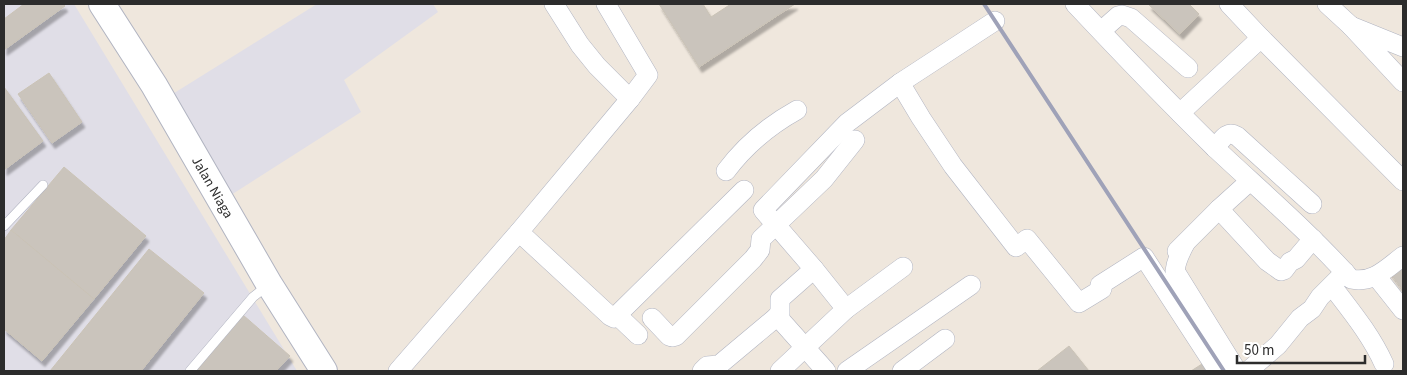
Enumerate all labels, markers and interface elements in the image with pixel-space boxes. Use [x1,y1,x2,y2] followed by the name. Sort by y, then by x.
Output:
[186,153,238,222] street label: Jalan Niaga
[1237,332,1364,364] scale bar
[1244,340,1274,361] text: 50 m

